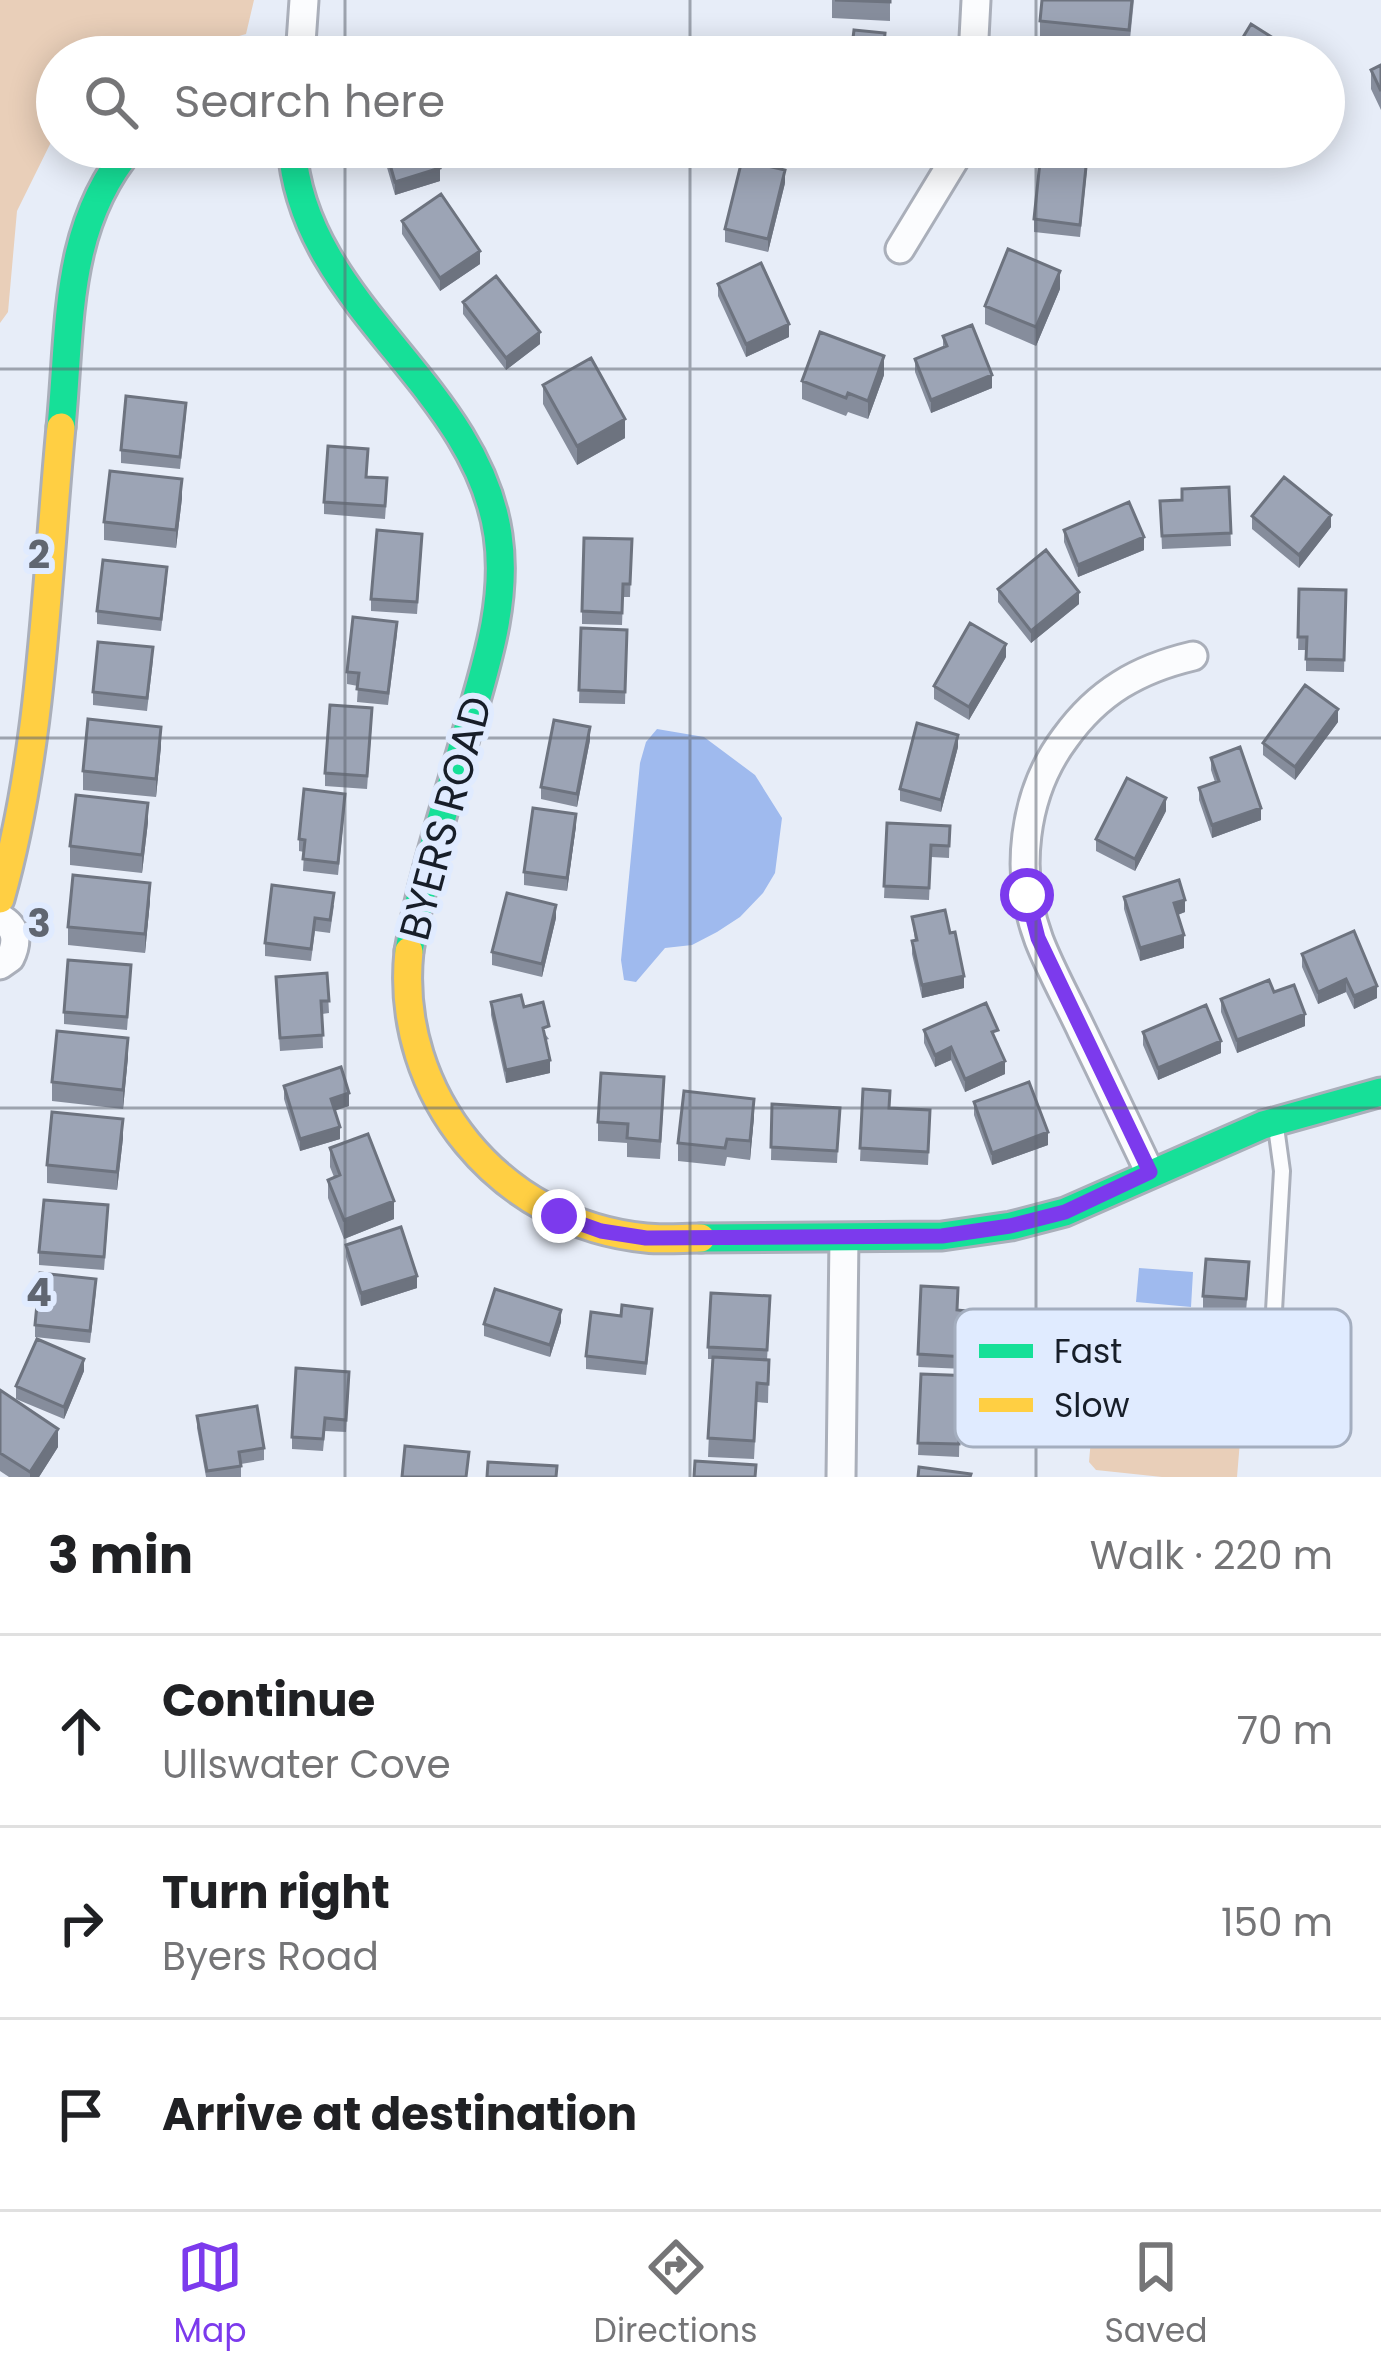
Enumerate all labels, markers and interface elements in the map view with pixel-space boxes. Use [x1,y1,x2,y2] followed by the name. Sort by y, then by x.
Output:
[36,36,1345,168] search box
[78,69,144,135] icon: search
[174,70,445,133] text: Search here
[28,527,50,582] text: 2
[385,690,506,946] street label: BYERS ROAD
[1000,868,1054,922] route start
[27,896,51,951] text: 3
[532,1189,586,1243] route end
[26,1265,52,1320] text: 4
[955,1309,1351,1447] legend
[1054,1328,1122,1375] text: Fast
[1054,1382,1130,1429] text: Slow
[48,1519,193,1591] text: 3 min
[1090,1528,1333,1583] text: Walk · 220 m
[162,1669,375,1732] text: Continue
[48,1698,114,1764] icon: ahead
[1237,1703,1333,1758] text: 70 m
[162,1737,451,1792] text: Ullswater Cove
[162,1861,390,1924] text: Turn right
[48,1890,114,1956] icon: right
[1221,1895,1333,1950] text: 150 m
[162,1929,379,1984] text: Byers Road
[48,2082,114,2148] icon: arrive
[162,2083,637,2146] text: Arrive at destination
[174,2234,247,2356] tab: Map
[594,2234,757,2356] tab: Directions
[1105,2234,1207,2356] tab: Saved

